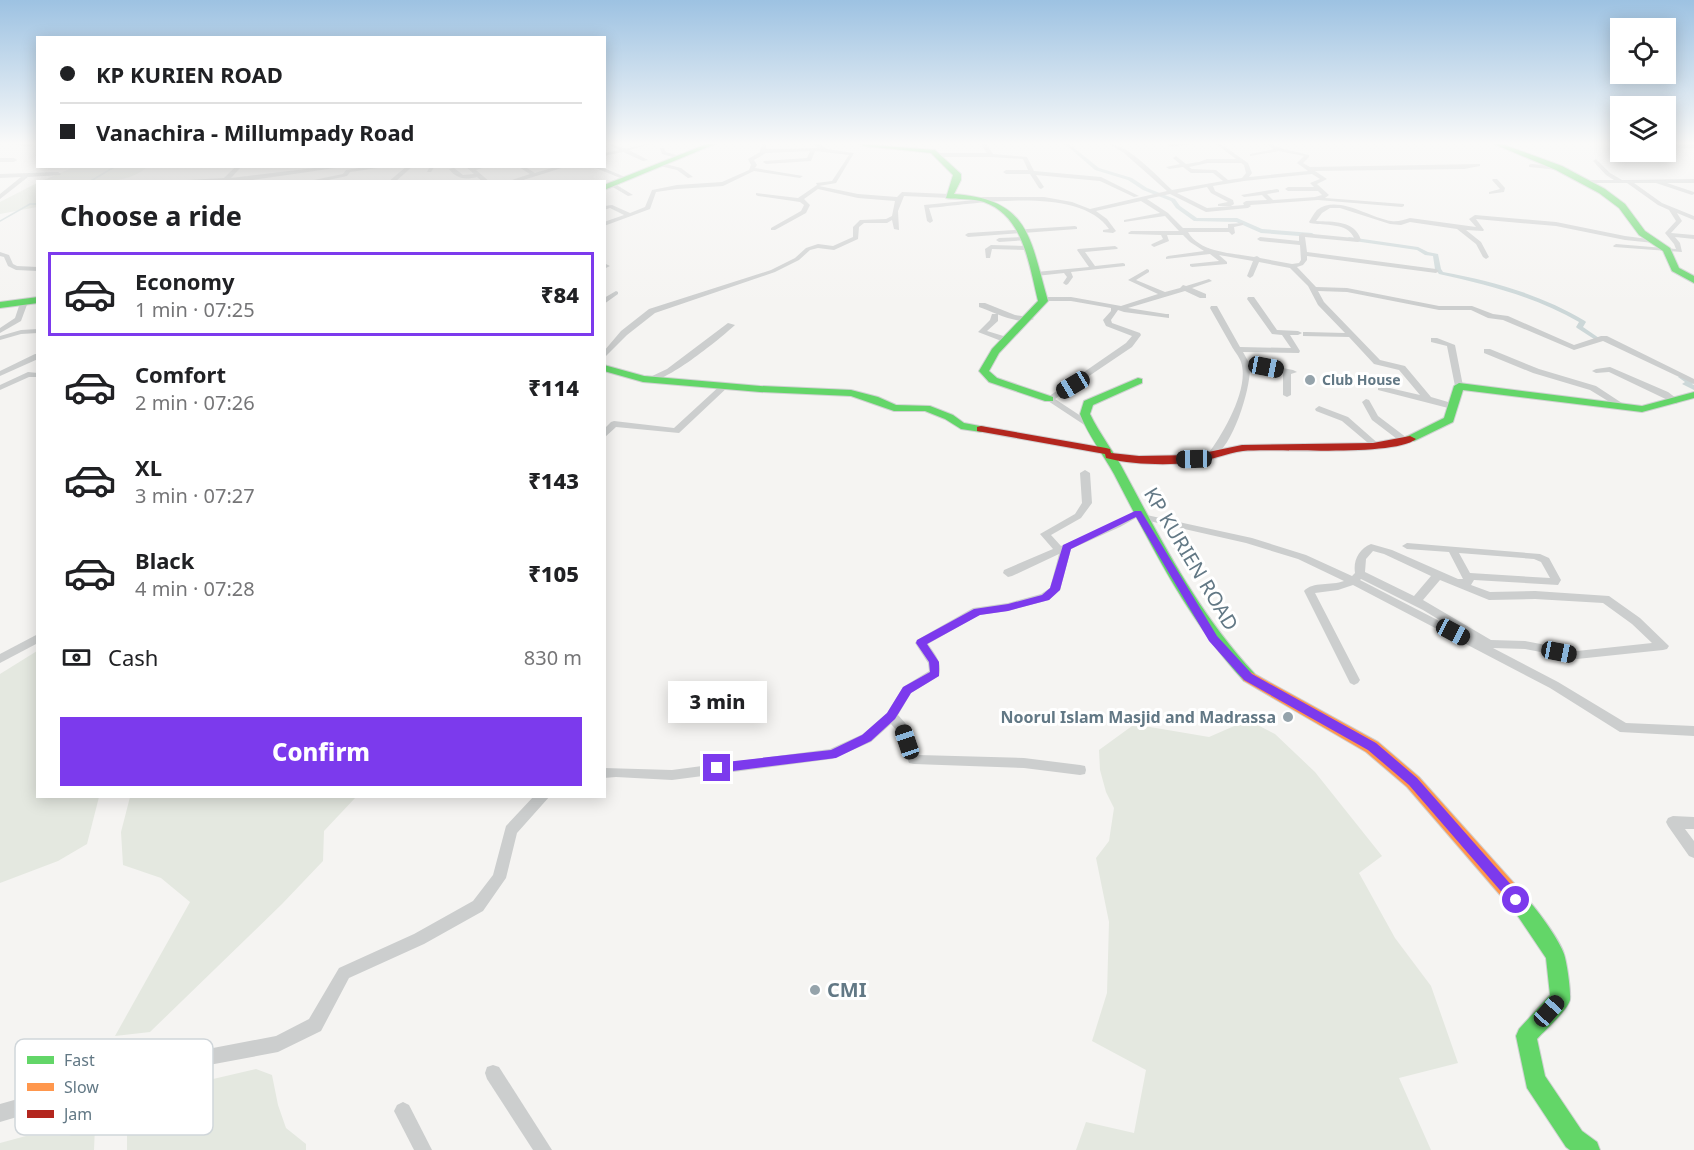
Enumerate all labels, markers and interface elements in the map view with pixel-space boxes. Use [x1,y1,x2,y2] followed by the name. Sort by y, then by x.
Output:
[1610,18,1676,162] map controls
[1610,18,1676,84] button: locate
[96,59,283,89] text: KP KURIEN ROAD
[1610,96,1676,162] button: layers
[96,117,415,147] text: Vanachira - Millumpady Road
[60,197,242,234] text: Choose a ride
[135,266,234,296] text: Economy
[63,267,117,321] icon: car
[541,279,579,309] text: ₹84
[135,296,255,323] text: 1 min · 07:25
[1247,355,1285,379] car
[135,359,226,389] text: Comfort
[63,360,117,414] icon: car
[1053,368,1093,402] car
[1322,370,1401,389] place label: Club House
[528,372,579,402] text: ₹114
[1303,373,1317,387] marker: Club House
[135,389,255,416] text: 2 min · 07:26
[1176,450,1212,468] car
[135,452,162,482] text: XL
[63,453,117,507] icon: car
[528,465,579,495] text: ₹143
[135,482,255,509] text: 3 min · 07:27
[1138,482,1245,635] street label: KP KURIEN ROAD
[135,545,194,575] text: Black
[63,546,117,600] icon: car
[528,558,579,588] text: ₹105
[135,575,255,602] text: 4 min · 07:28
[1433,616,1473,648] car
[1540,640,1578,664] car
[60,641,93,674] icon: cash
[108,642,158,672] text: Cash
[524,644,582,671] text: 830 m
[668,681,766,723] callout: 3 min
[690,688,745,715] text: 3 min
[1001,706,1276,728] place label: Noorul Islam Masjid and Madrassa
[1281,710,1295,724] marker: Noorul Islam Masjid and Madrassa
[60,717,582,786] button: Confirm
[893,722,921,762] car
[703,754,730,781] route end
[1502,886,1529,913] route start
[827,976,867,1003] place label: CMI
[808,983,822,997] marker: CMI
[1530,992,1568,1030] car
[15,1039,213,1135] legend
[64,1049,95,1071] text: Fast
[64,1076,99,1098] text: Slow
[62,1103,92,1125] text: Jam

